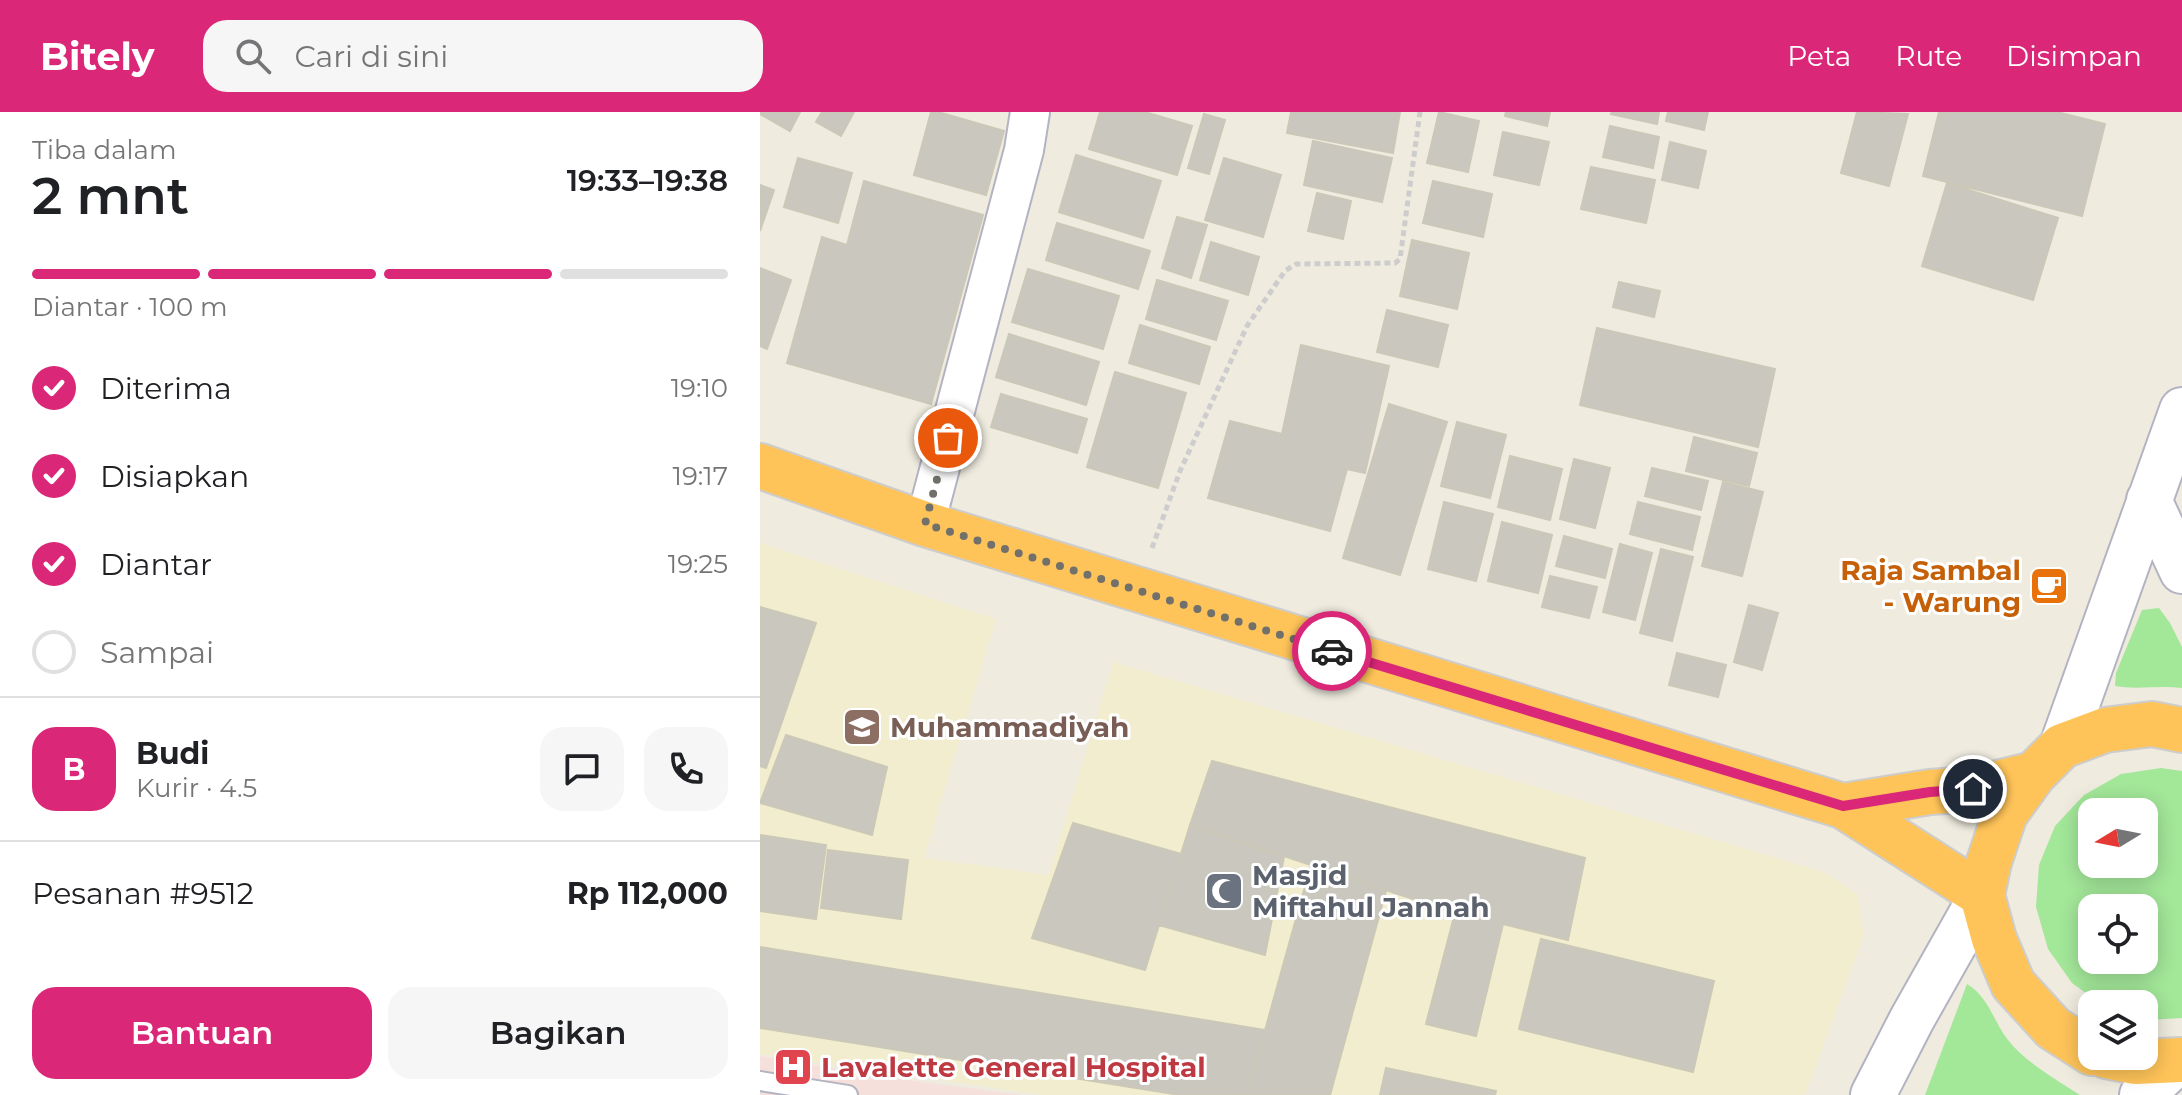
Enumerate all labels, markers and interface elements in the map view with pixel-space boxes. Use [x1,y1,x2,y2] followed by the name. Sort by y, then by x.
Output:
[203,20,763,92] search box
[40,33,155,80] text: Bitely
[231,34,275,78] icon: search
[295,38,448,75] text: Cari di sini
[1787,39,1851,73] text: Peta
[1895,39,1962,73] text: Rute
[2006,39,2142,73] text: Disimpan
[32,134,177,166] text: Tiba dalam
[567,162,728,199] text: 19:33–19:38
[32,164,189,227] text: 2 mnt
[32,291,228,323] text: Diantar · 100 m
[32,366,76,410] icon: check
[100,370,232,407] text: Diterima
[671,372,728,404] text: 19:10
[914,404,982,472] pin
[926,416,970,460] icon: bag
[32,454,76,498] icon: check
[100,458,249,495] text: Disiapkan
[673,460,728,492] text: 19:17
[32,542,76,586] icon: check
[100,546,212,583] text: Diantar
[668,548,728,580] text: 19:25
[1840,553,2021,619] place label: Raja Sambal - Warung
[2028,565,2070,607] cafe icon: Raja Sambal - Warung
[1292,611,1372,691] courier
[1310,629,1354,673] icon: car
[100,634,214,671] text: Sampai
[841,706,883,748] school or university icon: Muhammadiyah
[890,710,1129,744] place label: Muhammadiyah
[540,727,624,811] button: chat
[644,727,728,811] button: phone
[136,735,209,772] text: Budi
[63,751,85,788] text: B
[1939,755,2007,823] pin
[1951,767,1995,811] icon: home
[136,772,257,804] text: Kurir · 4.5
[2078,798,2158,878] north arrow
[2078,798,2158,1070] map controls
[1252,858,1490,924] place label: Masjid Miftahul Jannah
[1203,870,1245,912] mosque icon: Masjid Miftahul Jannah
[32,875,254,912] text: Pesanan #9512
[567,875,728,912] text: Rp 112,000
[2078,894,2158,974] button: locate
[32,987,372,1079] button: Bantuan
[388,987,728,1079] button: Bagikan
[2078,990,2158,1070] button: layers
[772,1046,814,1088] hospital icon: Lavalette General Hospital
[821,1050,1206,1084] place label: Lavalette General Hospital

